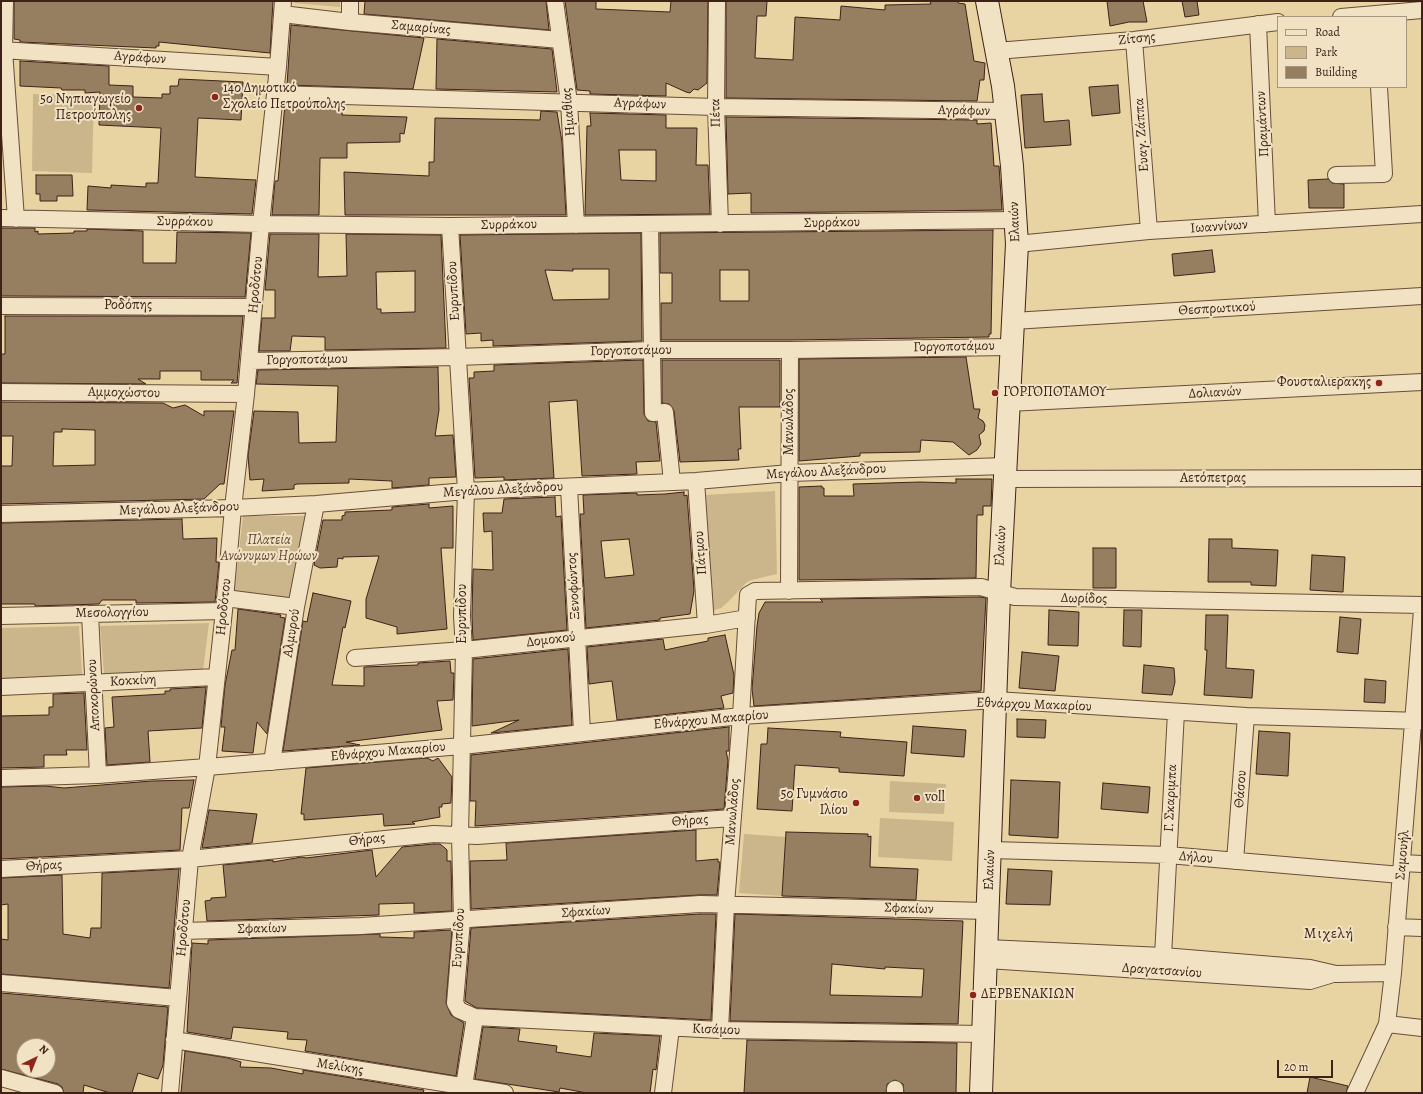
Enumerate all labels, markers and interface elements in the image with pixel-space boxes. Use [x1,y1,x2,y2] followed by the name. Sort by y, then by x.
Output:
[1277,16,1407,88] legend
[391,17,451,39] street label: Σαμαρίνας
[1315,24,1340,40] text: Road
[1118,29,1156,49] street label: Ζίτσης
[1315,44,1338,60] text: Park
[113,48,167,68] street label: Αγράφων
[1315,64,1357,80] text: Building
[223,81,345,114] place label: 14ο Δημοτικό Σχολείο Πετρούπολης
[559,87,579,137] street label: Ημαθίας
[1253,90,1273,158] street label: Πραμάντων
[40,92,131,124] place label: 5ο Νηπιαγωγείο Πετρούπολης
[210,92,220,102] marker: 14ο Δημοτικό Σχολείο Πετρούπολης
[614,95,666,113] street label: Αγράφων
[1131,97,1153,173] street label: Ευαγ. Ζάππα
[707,98,725,128] street label: Πέτα
[938,102,990,120] street label: Αγράφων
[134,103,144,113] marker: 5ο Νηπιαγωγείο Πετρούπολης
[1006,201,1024,243] street label: Ελαιών
[157,213,213,231] street label: Συρράκου
[804,214,860,232] street label: Συρράκου
[481,216,537,234] street label: Συρράκου
[1190,217,1248,237] street label: Ιωαννίνων
[245,256,267,314] street label: Ηροδότου
[444,261,464,321] street label: Ευρυπίδου
[104,298,152,314] street label: Ροδόπης
[1178,299,1256,319] street label: Θεσπρωτικού
[913,338,995,356] street label: Γοργοποτάμου
[590,342,672,360] street label: Γοργοποτάμου
[266,351,348,369] street label: Γοργοποτάμου
[1277,375,1371,391] place label: Φουσταλιερακης
[1374,378,1384,388] marker: Φουσταλιερακης
[1188,383,1242,403] street label: Δολιανών
[88,384,160,402] street label: Αμμοχώστου
[1003,385,1107,401] place label: ΓΟΡΓΟΠΟΤΑΜΟΥ
[782,388,798,456] street label: Μανωλάδος
[990,388,1000,398] marker: ΓΟΡΓΟΠΟΤΑΜΟΥ
[765,460,887,484] street label: Μεγάλου Αλεξάνδρου
[1180,471,1246,487] street label: Αετόπετρας
[442,478,564,502] street label: Μεγάλου Αλεξάνδρου
[119,499,239,519] street label: Μεγάλου Αλεξάνδρου
[992,525,1010,567] street label: Ελαιών
[691,530,711,576] street label: Πάτμου
[221,533,317,566] park label: Πλατεία Ανώνυμων Ηρώων
[564,552,584,620] street label: Ξενοφώντος
[213,578,235,636] street label: Ηροδότου
[455,584,471,644] street label: Ευρυπίδου
[1061,590,1107,608] street label: Δωρίδος
[75,604,149,622] street label: Μεσολογγίου
[280,608,304,658] street label: Αλμυρού
[525,629,577,651] street label: Δομοκού
[84,659,104,731] street label: Αποκορώνου
[109,671,157,691] street label: Κοκκίνη
[976,695,1092,715] street label: Εθνάρχου Μακαρίου
[653,707,769,733] street label: Εθνάρχου Μακαρίου
[330,739,446,765] street label: Εθνάρχου Μακαρίου
[1161,764,1181,832] street label: Γ. Σκαριμπα
[1231,769,1251,809] street label: Θάσου
[722,778,744,846] street label: Μανωλάδος
[780,787,848,820] place label: 5ο Γυμνάσιο Ιλίου
[925,790,945,806] place label: voll
[912,793,922,803] marker: voll
[851,798,861,808] marker: 5ο Γυμνάσιο Ιλίου
[671,811,709,831] street label: Θήρας
[1392,829,1414,881] street label: Σαμουήλ
[348,830,386,850] street label: Θήρας
[1178,848,1214,868] street label: Δήλου
[981,849,999,891] street label: Ελαιών
[25,857,63,875] street label: Θήρας
[173,899,195,957] street label: Ηροδότου
[884,900,934,918] street label: Σφακίων
[561,902,611,922] street label: Σφακίων
[449,908,469,968] street label: Ευρυπίδου
[237,920,287,938] street label: Σφακίων
[1304,925,1354,943] district label: Μιχελή
[1122,960,1202,982] street label: Δραγατσανίου
[981,987,1074,1003] place label: ΔΕΡΒΕΝΑΚΙΩΝ
[968,990,978,1000] marker: ΔΕΡΒΕΝΑΚΙΩΝ
[691,1021,741,1039] street label: Κισάμου
[16,1038,56,1078] north arrow
[36,1041,52,1058] text: N
[1279,1052,1335,1078] scale bar
[315,1055,365,1079] street label: Μελίκης
[1284,1059,1308,1075] text: 20 m

